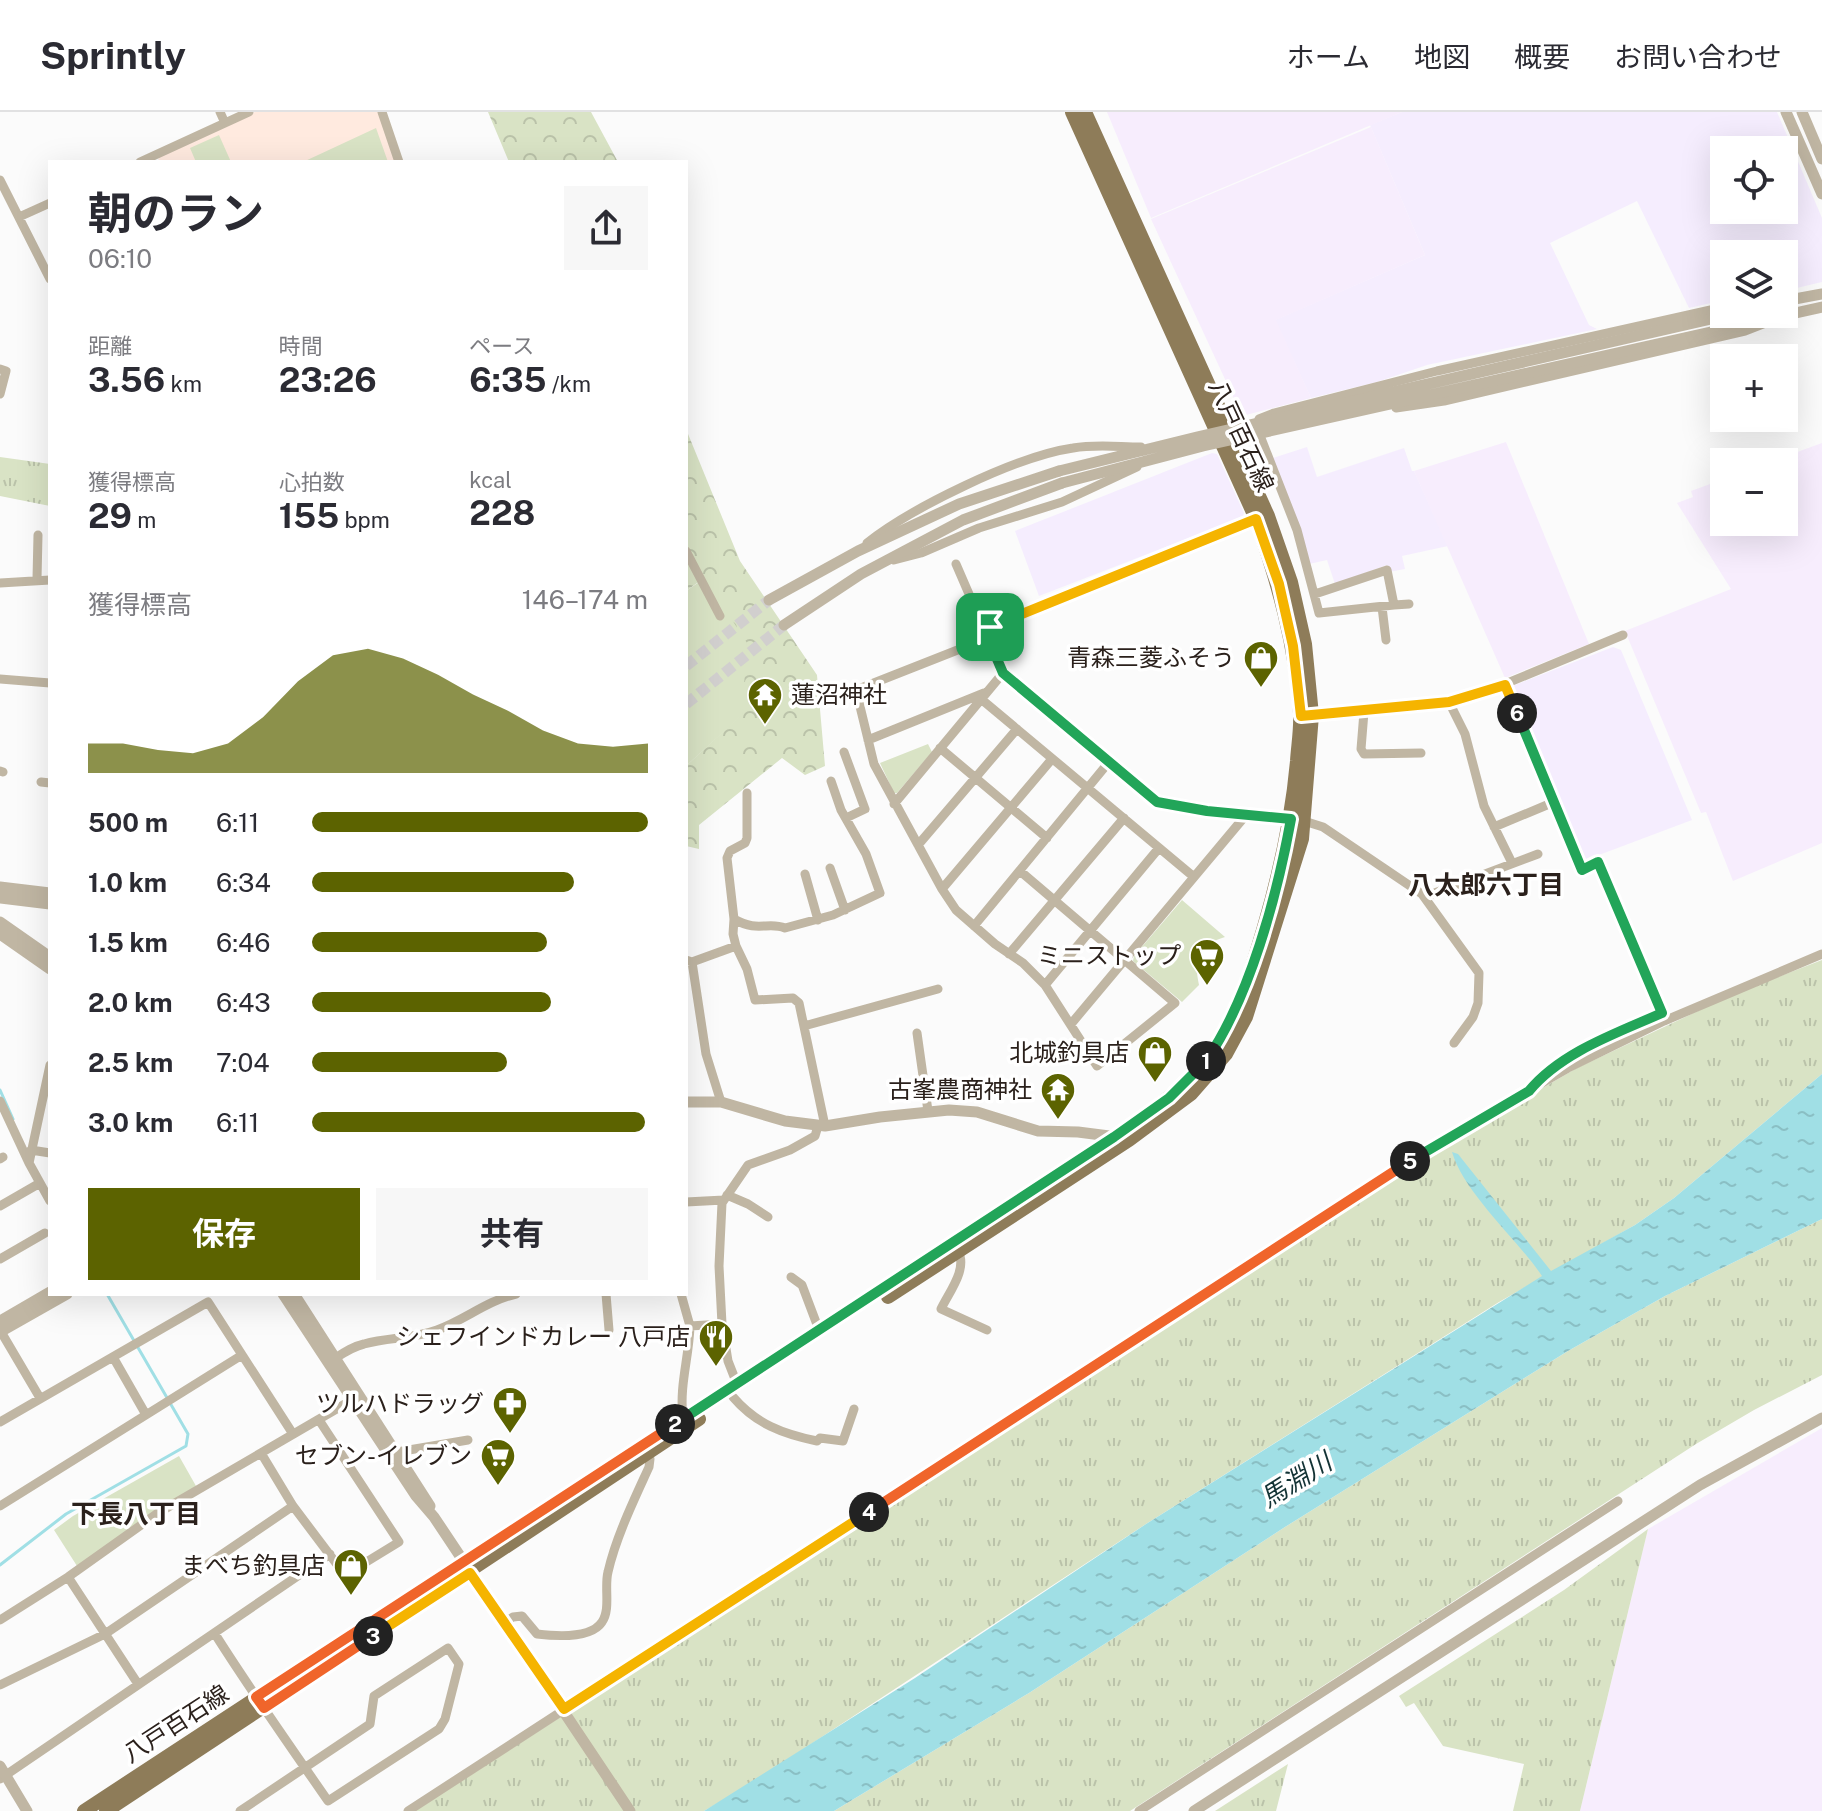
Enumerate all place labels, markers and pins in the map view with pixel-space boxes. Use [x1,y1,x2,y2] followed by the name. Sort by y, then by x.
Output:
[956,593,1024,661] pin
[1242,639,1280,689] shop icon: 青森三菱ふそう
[1067,643,1235,671] place label: 青森三菱ふそう
[746,676,784,726] temple icon: 蓮沼神社
[791,680,887,708] place label: 蓮沼神社
[1497,693,1537,733] pin: 6
[1188,937,1226,987] supermarket icon: ミニストップ
[1037,941,1181,969] place label: ミニストップ
[1136,1034,1174,1084] shop icon: 北城釣具店
[1009,1038,1129,1066] place label: 北城釣具店
[1186,1041,1226,1081] pin: 1
[1039,1071,1077,1121] temple icon: 古峯農商神社
[888,1075,1032,1103] place label: 古峯農商神社
[1390,1141,1430,1181] pin: 5
[697,1318,735,1368] restaurant icon: シェフインドカレー 八戸店
[396,1322,690,1350] place label: シェフインドカレー 八戸店
[491,1385,529,1435] pharmacy icon: ツルハドラッグ
[316,1389,484,1417] place label: ツルハドラッグ
[655,1404,695,1444] pin: 2
[479,1437,517,1487] supermarket icon: セブン-イレブン
[295,1441,472,1469] place label: セブン-イレブン
[849,1492,889,1532] pin: 4
[332,1547,370,1597] shop icon: まべち釣具店
[181,1551,325,1579] place label: まべち釣具店
[353,1616,393,1656] pin: 3

